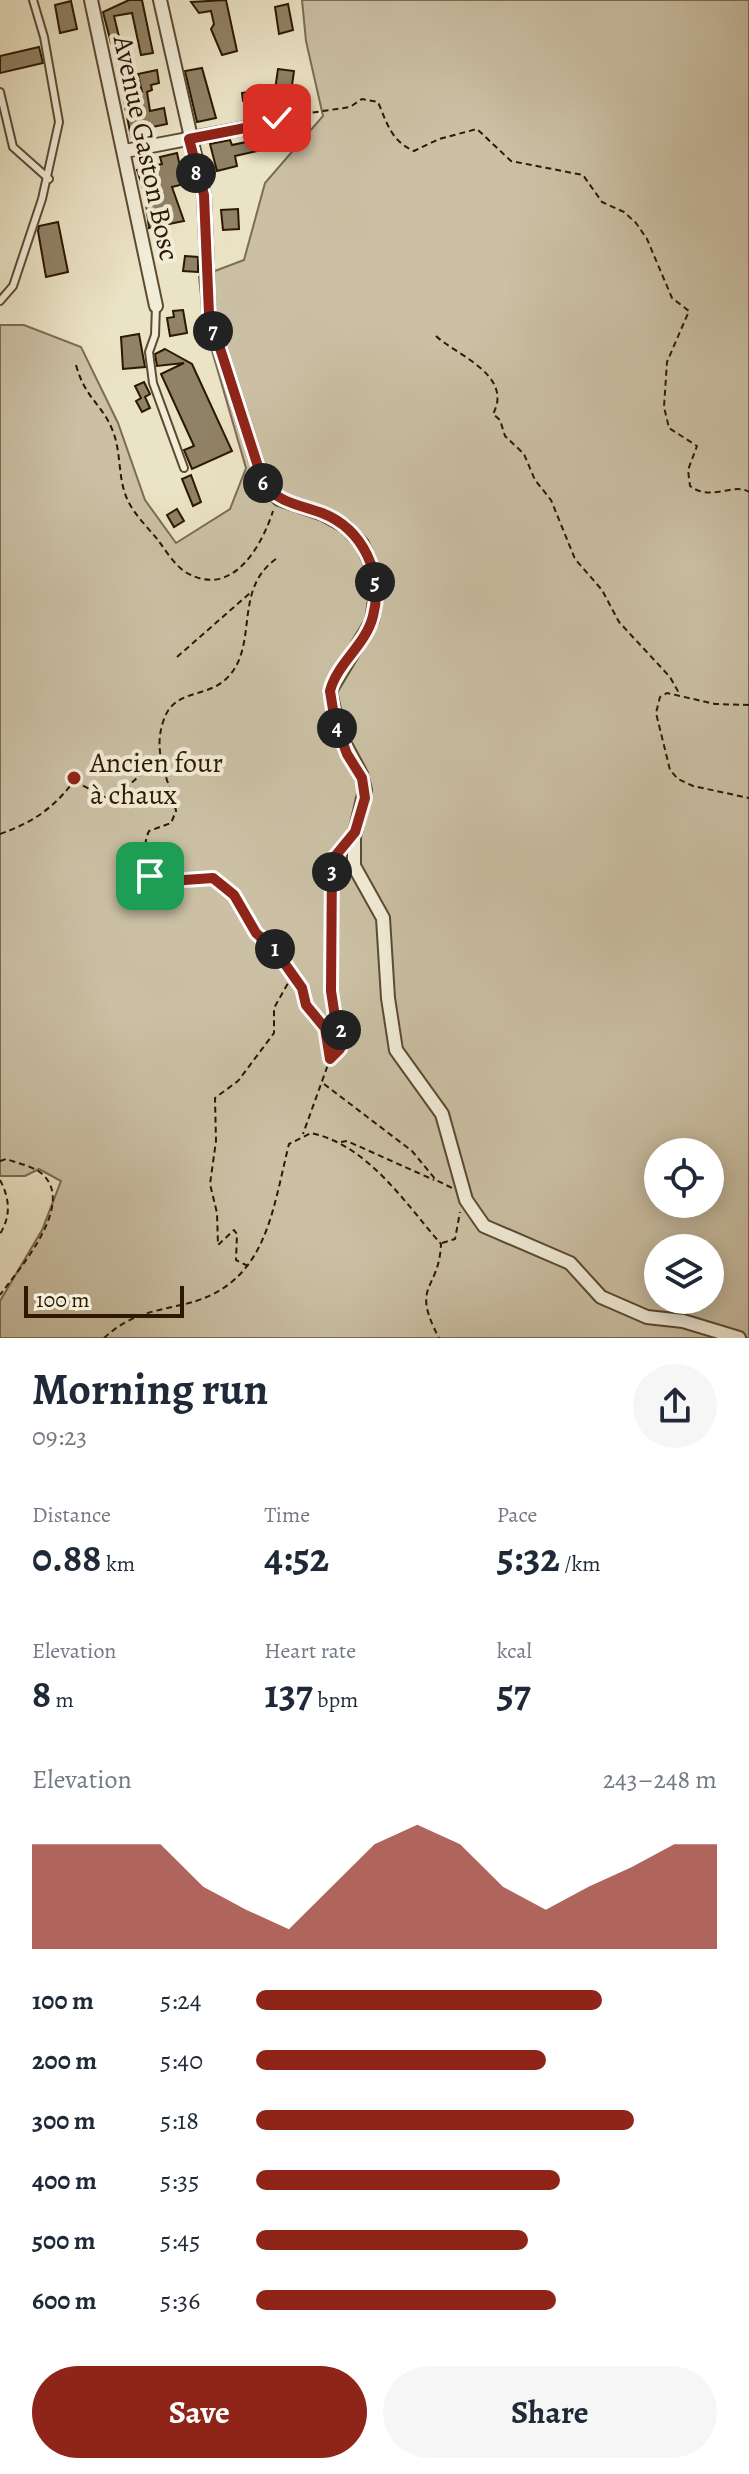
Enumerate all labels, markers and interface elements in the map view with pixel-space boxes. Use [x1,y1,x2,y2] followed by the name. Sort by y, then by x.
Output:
[103,31,188,264] street label: Avenue Gaston Bosc
[243,84,311,152] pin
[255,96,299,140] icon: check
[176,153,216,193] pin: 8
[191,158,201,188] text: 8
[193,311,233,351] pin: 7
[208,316,218,346] text: 7
[243,463,283,503] pin: 6
[258,468,268,498] text: 6
[355,562,395,602] pin: 5
[370,567,380,597] text: 5
[317,708,357,748] pin: 4
[332,713,342,743] text: 4
[89,744,223,814] place label: Ancien four à chaux
[65,769,83,787] marker: Ancien four à chaux
[116,842,184,910] pin
[312,852,352,892] pin: 3
[128,854,172,898] icon: arrive
[327,857,337,887] text: 3
[255,929,295,969] pin: 1
[271,934,279,964] text: 1
[321,1010,361,1050] pin: 2
[336,1015,346,1045] text: 2
[644,1138,724,1314] map controls
[644,1138,724,1218] button: locate
[644,1234,724,1314] button: layers
[24,1282,184,1318] scale bar
[36,1285,90,1315] text: 100 m
[32,1359,268,1419] text: Morning run
[633,1364,717,1448] button: share
[32,1419,87,1454] text: 09:23
[32,1500,111,1530] text: Distance
[264,1500,310,1530] text: Time
[497,1500,537,1530] text: Pace
[32,1530,102,1585] text: 0.88
[264,1530,329,1585] text: 4:52
[497,1530,560,1585] text: 5:32
[102,1549,135,1579] text: km
[560,1549,601,1579] text: /km
[32,1636,116,1666] text: Elevation
[264,1636,356,1666] text: Heart rate
[497,1636,532,1666] text: kcal
[32,1666,51,1721] text: 8
[264,1666,313,1721] text: 137
[497,1666,531,1721] text: 57
[51,1685,74,1715] text: m
[313,1685,358,1715] text: bpm
[32,1762,132,1797] text: Elevation
[603,1762,717,1797] text: 243–248 m
[32,1983,94,2018] text: 100 m
[160,1983,202,2018] text: 5:24
[32,2043,97,2078] text: 200 m
[160,2043,203,2078] text: 5:40
[32,2103,96,2138] text: 300 m
[160,2103,199,2138] text: 5:18
[32,2163,97,2198] text: 400 m
[160,2163,199,2198] text: 5:35
[32,2223,96,2258] text: 500 m
[160,2223,200,2258] text: 5:45
[32,2283,97,2318] text: 600 m
[160,2283,200,2318] text: 5:36
[32,2366,367,2458] button: Save
[383,2366,717,2458] button: Share

